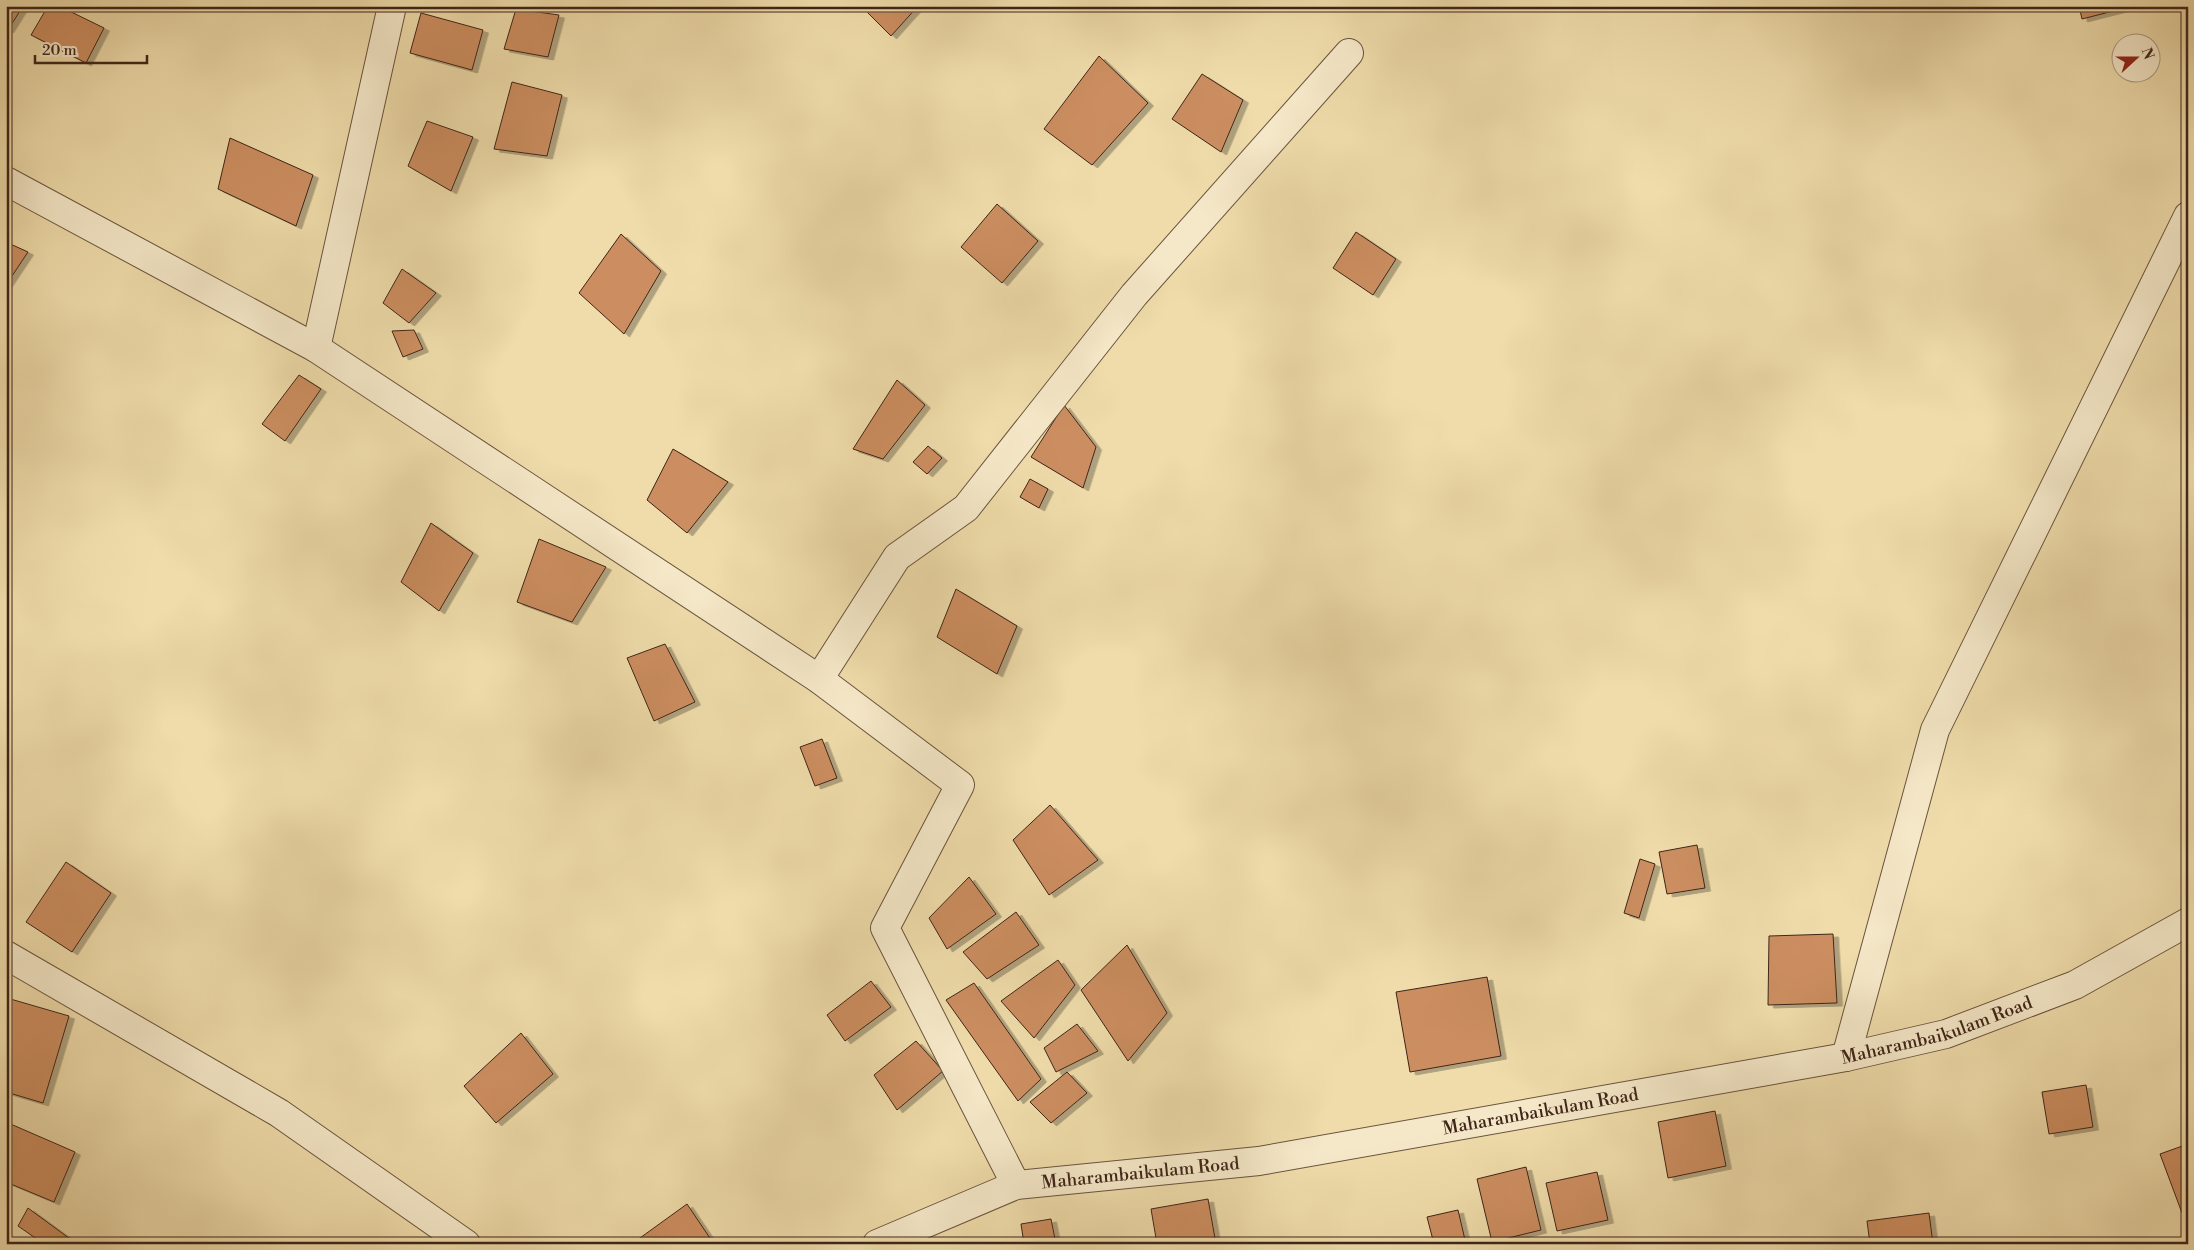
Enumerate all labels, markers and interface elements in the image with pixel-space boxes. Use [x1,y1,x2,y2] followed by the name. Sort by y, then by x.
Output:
[35,32,148,64] scale bar
[2112,32,2162,82] north arrow
[42,41,77,60] text: 20 m
[2137,45,2158,62] text: N
[1839,991,2036,1069] street label: Maharambaikulam Road
[1441,1082,1641,1140] street label: Maharambaikulam Road
[1040,1151,1241,1194] street label: Maharambaikulam Road

